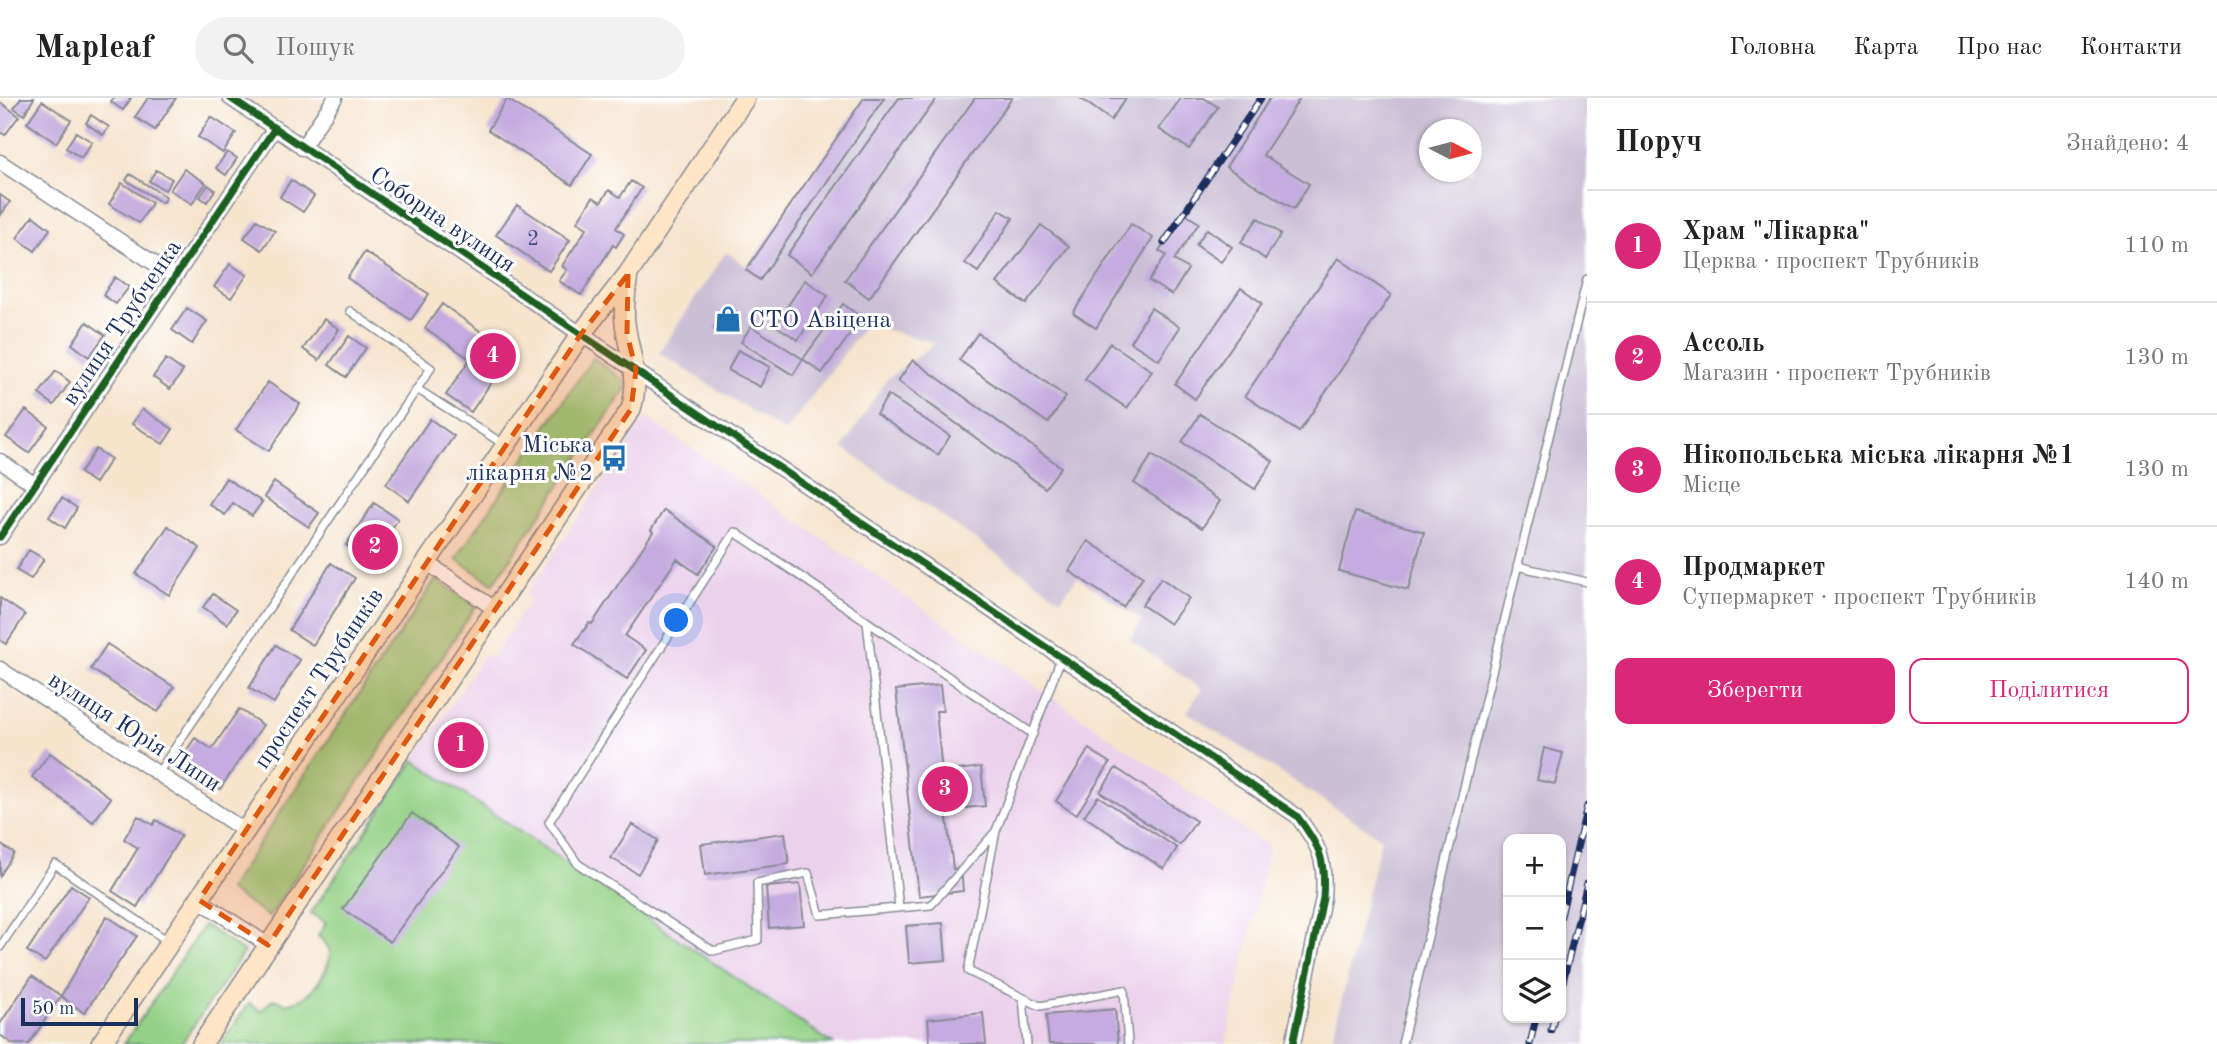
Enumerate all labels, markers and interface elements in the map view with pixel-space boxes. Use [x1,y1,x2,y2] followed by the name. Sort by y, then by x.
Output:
[195,17,685,80] search box
[219,29,257,67] icon: search
[35,32,153,65] text: Mapleaf
[275,35,355,61] text: Пошук
[1729,36,1816,60] text: Головна
[1854,36,1919,60] text: Карта
[1957,36,2042,60] text: Про нас
[2080,36,2182,60] text: Контакти
[1419,119,1482,182] north arrow
[1615,128,1702,158] text: Поруч
[2066,132,2189,155] text: Знайдено: 4
[365,163,519,278] street label: Соборна вулиця
[1682,219,1869,245] text: Храм "Лікарка"
[527,229,539,250] house number: 2
[1631,234,1645,257] text: 1
[2124,234,2189,257] text: 110 m
[58,236,187,410] street label: вулиця Трубченка
[1682,250,1979,273] text: Церква · проспект Трубників
[713,304,743,334] shop icon: СТО Авіцена
[749,309,891,333] place label: СТО Авіцена
[470,330,516,382] pin: 4
[1682,331,1765,357] text: Ассоль
[1631,346,1645,369] text: 2
[2124,346,2189,369] text: 130 m
[1682,362,1991,385] text: Магазин · проспект Трубників
[466,434,593,486] place label: Міська лікарня №2
[599,443,629,473] bus stop icon: Міська лікарня №2
[1682,443,2075,469] text: Нікопольська міська лікарня №1
[1631,458,1645,481] text: 3
[2124,458,2189,481] text: 130 m
[1682,474,1741,497] text: Місце
[352,521,398,573] pin: 2
[1682,555,1825,581] text: Продмаркет
[1631,570,1645,593] text: 4
[2124,570,2189,593] text: 140 m
[250,585,389,774] street label: проспект Трубників
[1682,586,2037,609] text: Супермаркет · проспект Трубників
[659,603,693,637] your location
[1615,658,1895,724] button: Зберегти
[1909,658,2189,724] button: Поділитися
[43,668,224,797] street label: вулиця Юрія Липи
[438,719,484,771] pin: 1
[922,763,968,815] pin: 3
[1503,834,1566,1023] map controls
[1503,834,1566,897] button: +
[1503,897,1566,960] button: −
[1503,960,1566,1023] button: layers
[21,995,138,1027] scale bar
[32,1000,74,1019] text: 50 m

